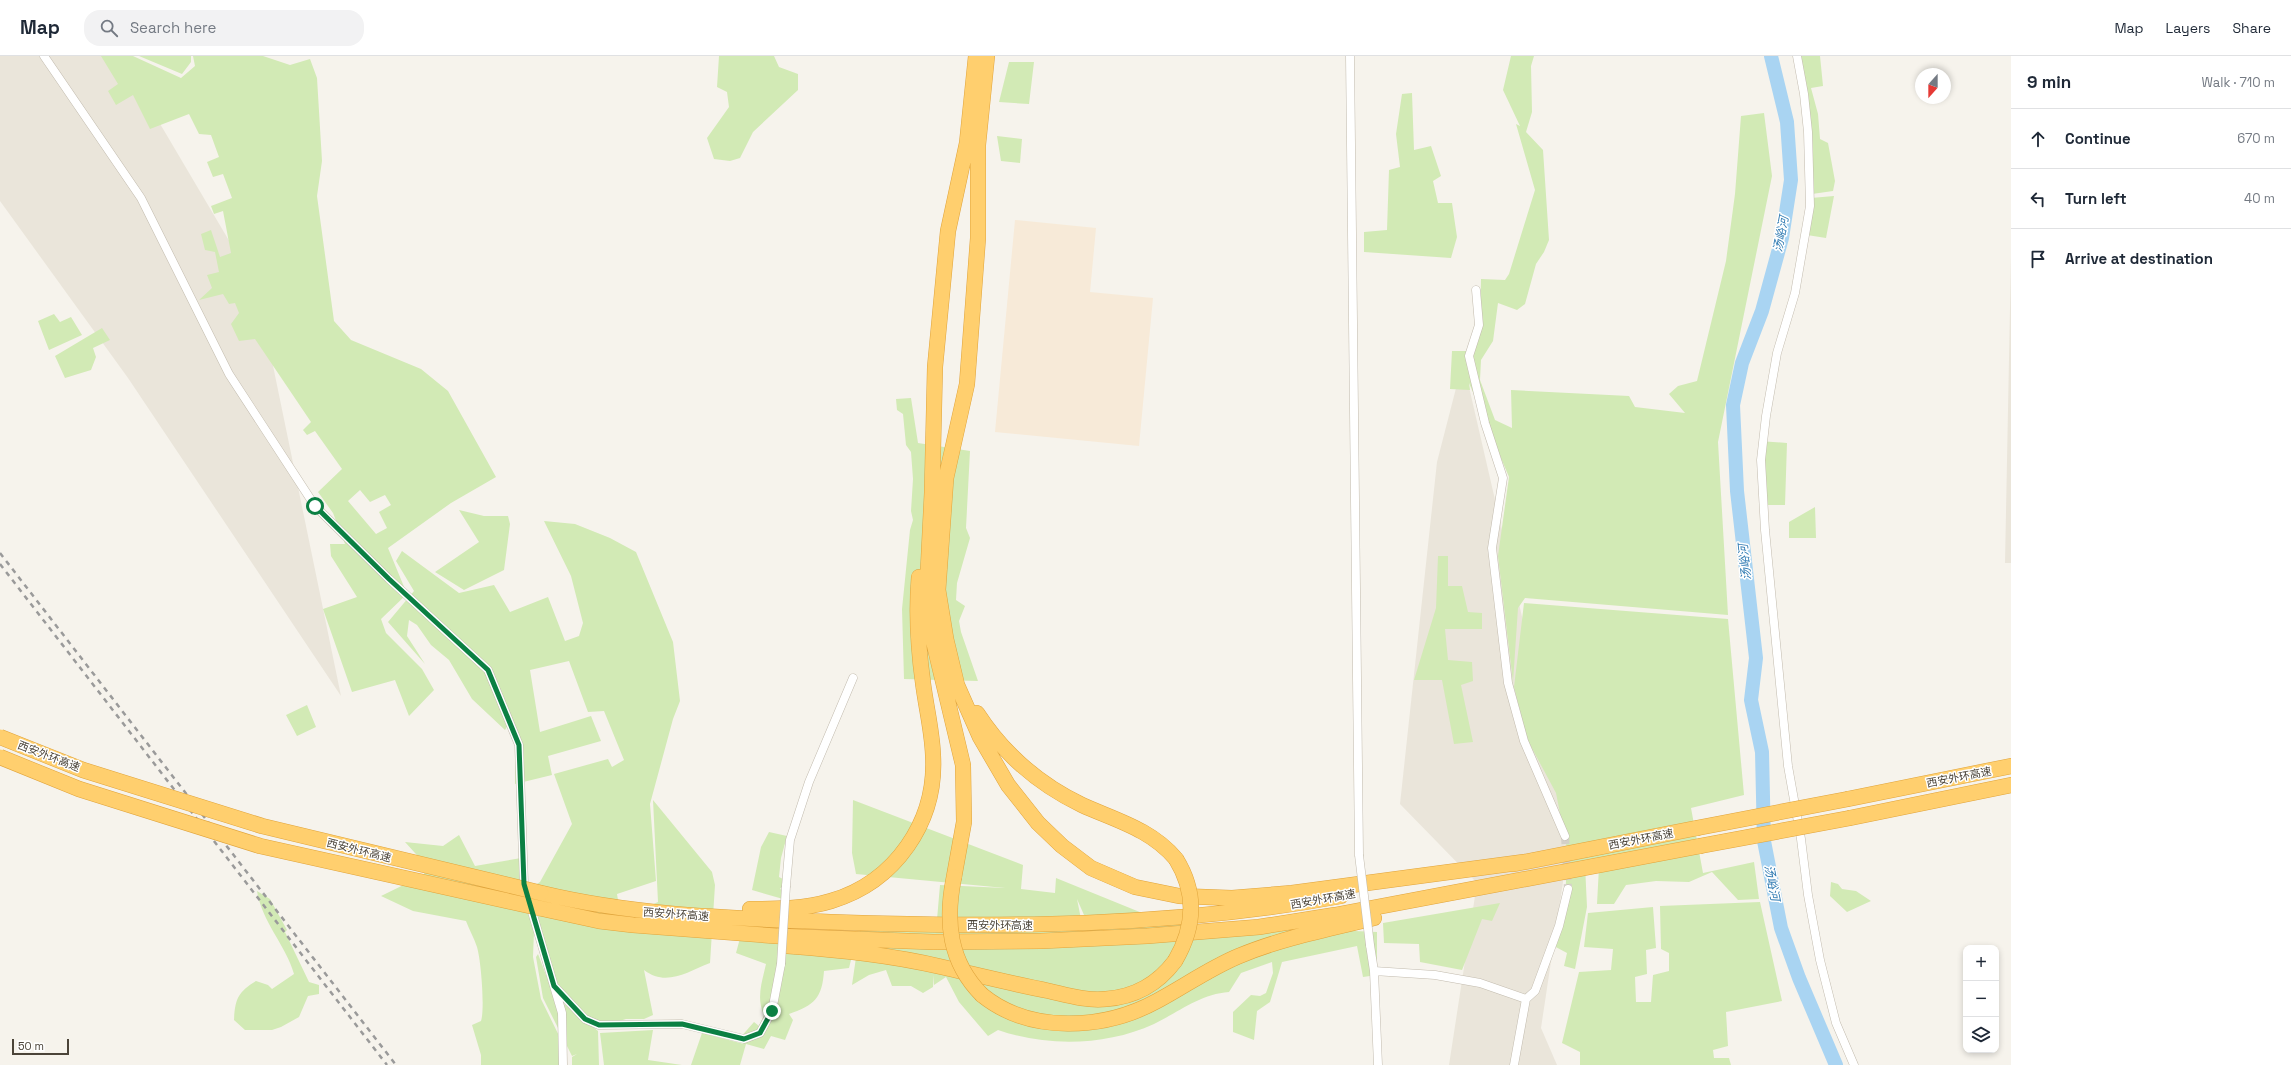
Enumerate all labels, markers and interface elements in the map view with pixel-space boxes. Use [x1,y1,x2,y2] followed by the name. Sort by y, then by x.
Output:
[84,10,364,46] search box
[20,15,60,40] text: Map
[98,17,120,39] icon: search
[130,18,216,37] text: Search here
[2114,19,2144,37] text: Map
[2166,19,2210,37] text: Layers
[2232,19,2271,37] text: Share
[1915,68,1951,104] north arrow
[2027,71,2071,93] text: 9 min
[2202,74,2275,91] text: Walk · 710 m
[2027,128,2049,150] icon: ahead
[2065,129,2131,148] text: Continue
[2237,130,2275,147] text: 670 m
[2027,188,2049,210] icon: left
[2065,189,2127,208] text: Turn left
[2244,190,2275,207] text: 40 m
[1770,213,1793,253] water label: 汤峪河
[2027,248,2049,270] icon: arrive
[2065,249,2213,268] text: Arrive at destination
[306,497,324,515] route start
[1735,541,1755,581] water label: 汤峪河
[16,738,82,774] street label: 西安外环高速
[1925,764,1993,790] street label: 西安外环高速
[1607,826,1675,852] street label: 西安外环高速
[325,835,393,865] street label: 西安外环高速
[1761,864,1784,904] water label: 汤峪河
[1289,886,1357,912] street label: 西安外环高速
[643,905,709,923] street label: 西安外环高速
[967,918,1033,932] street label: 西安外环高速
[1963,945,1999,1053] map controls
[1963,945,1999,981] button: +
[1963,981,1999,1017] button: −
[763,1002,781,1020] route end
[1963,1017,1999,1053] button: layers
[12,1037,69,1056] scale bar
[18,1039,44,1053] text: 50 m

